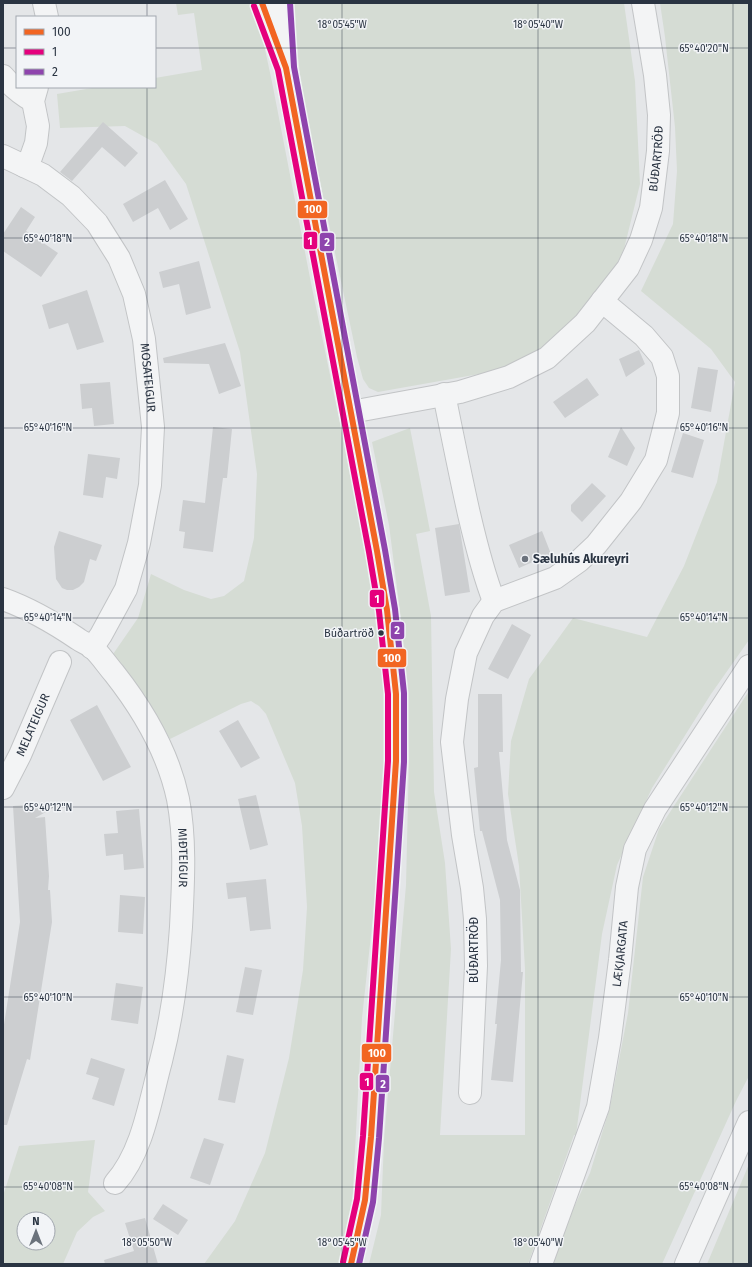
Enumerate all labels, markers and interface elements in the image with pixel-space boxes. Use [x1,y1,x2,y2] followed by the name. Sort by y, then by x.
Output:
[16,16,156,88] legend
[317,19,367,31] text: 18°05'45"W
[513,19,564,31] text: 18°05'40"W
[52,25,71,39] text: 100
[679,43,729,55] text: 65°40'20"N
[52,45,57,59] text: 1
[52,65,58,79] text: 2
[646,125,666,193] street label: BÚÐARTRÖÐ
[297,200,328,219] line badge: 100
[304,203,323,216] text: 100
[303,231,318,250] line badge: 1
[319,232,335,252] line badge: 2
[24,233,72,245] text: 65°40'18"N
[680,233,728,245] text: 65°40'18"N
[307,235,313,248] text: 1
[324,236,330,249] text: 2
[137,342,158,413] street label: MOSATEIGUR
[24,422,72,434] text: 65°40'16"N
[680,422,728,434] text: 65°40'16"N
[533,552,629,566] place label: Sæluhús Akureyri
[520,554,530,564] marker: Sæluhús Akureyri
[369,589,385,608] line badge: 1
[374,593,380,606] text: 1
[24,612,72,624] text: 65°40'14"N
[680,612,728,624] text: 65°40'14"N
[390,621,405,640] line badge: 2
[394,624,400,637] text: 2
[324,627,374,640] place label: Búðartröð
[376,628,386,638] marker: Búðartröð
[377,648,407,668] line badge: 100
[383,652,402,665] text: 100
[13,691,53,758] street label: MELATEIGUR
[24,802,72,814] text: 65°40'12"N
[680,802,728,814] text: 65°40'12"N
[175,828,190,888] street label: MIÐTEIGUR
[465,917,481,983] street label: BÚÐARTRÖÐ
[610,920,631,988] street label: LÆKJARGATA
[23,992,73,1004] text: 65°40'10"N
[679,992,729,1004] text: 65°40'10"N
[361,1043,392,1063] line badge: 100
[368,1047,387,1060] text: 100
[359,1072,374,1091] line badge: 1
[375,1074,390,1093] line badge: 2
[364,1076,370,1089] text: 1
[380,1078,386,1091] text: 2
[23,1181,73,1193] text: 65°40'08"N
[679,1181,729,1193] text: 65°40'08"N
[16,1211,56,1251] north arrow
[32,1215,40,1228] text: N
[122,1237,173,1249] text: 18°05'50"W
[317,1237,367,1249] text: 18°05'45"W
[513,1237,564,1249] text: 18°05'40"W

